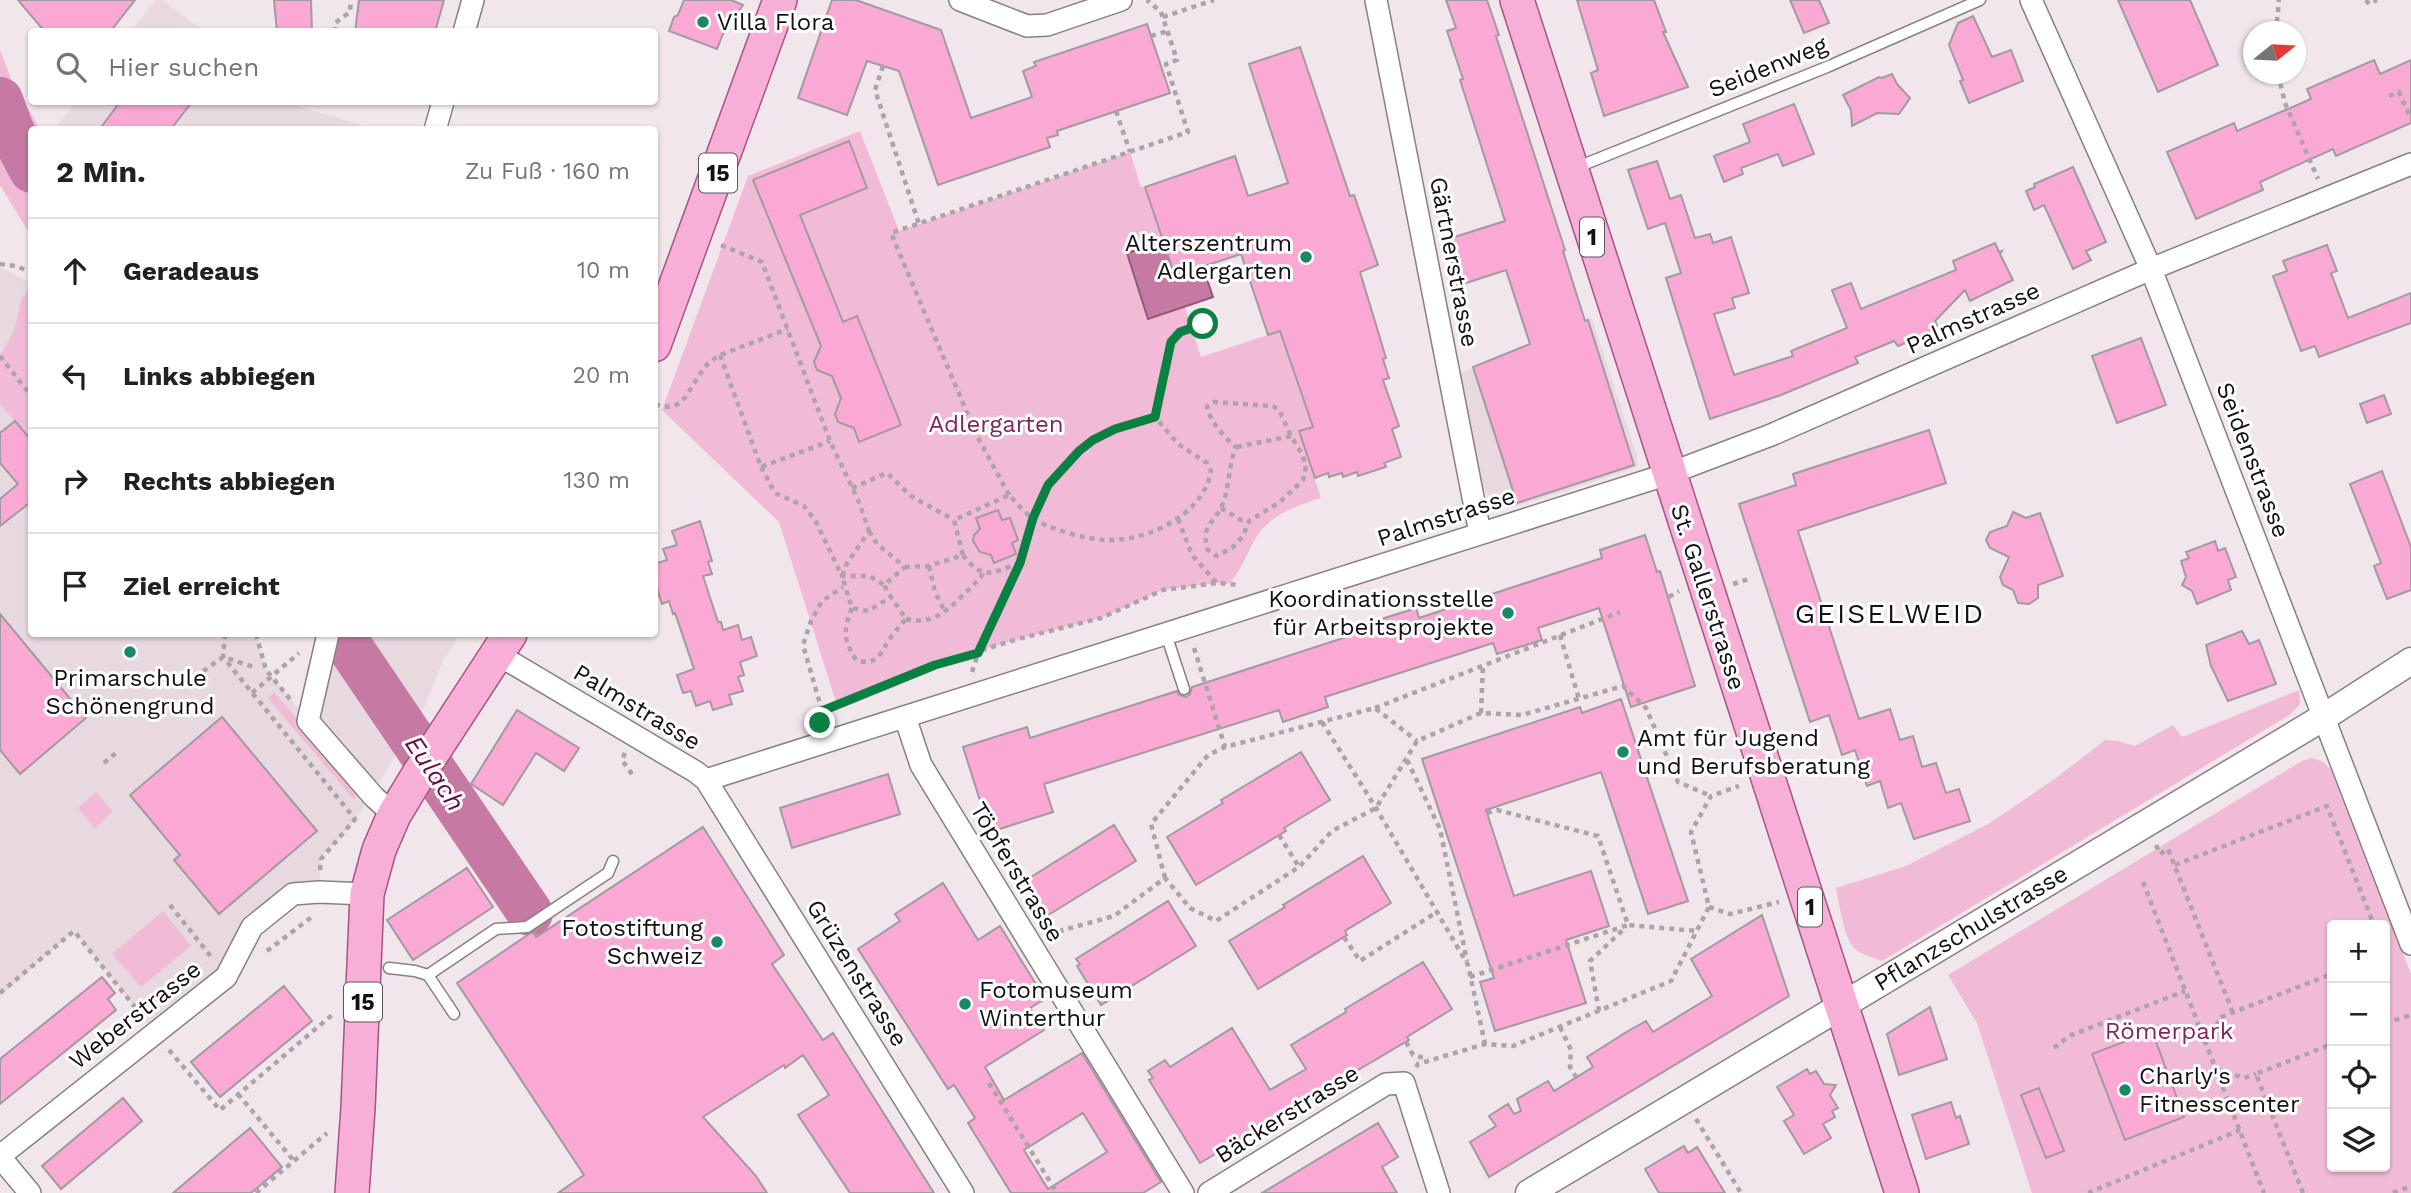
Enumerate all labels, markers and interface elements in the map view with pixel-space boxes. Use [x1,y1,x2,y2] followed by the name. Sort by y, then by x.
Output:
[717,8,834,36] place label: Villa Flora
[695,14,711,30] marker: Villa Flora
[2243,21,2306,84] north arrow
[28,28,658,105] search box
[1705,30,1832,103] street label: Seidenweg
[52,48,90,86] icon: search
[108,52,259,82] text: Hier suchen
[56,154,146,189] text: 2 Min.
[699,154,737,192] road number: 15
[465,158,630,185] text: Zu Fuß · 160 m
[1424,174,1484,350] street label: Gärtnerstrasse
[1580,218,1604,256] road number: 1
[1125,229,1292,285] place label: Alterszentrum Adlergarten
[1298,249,1314,265] marker: Alterszentrum Adlergarten
[56,252,94,290] icon: ahead
[123,256,259,286] text: Geradeaus
[577,257,630,284] text: 10 m
[1902,276,2044,360] street label: Palmstrasse
[1187,308,1218,339] route start
[56,357,94,395] icon: left
[123,361,316,391] text: Links abbiegen
[573,362,630,389] text: 20 m
[2210,378,2296,542] street label: Seidenstrasse
[928,410,1064,438] park label: Adlergarten
[56,462,94,500] icon: right
[123,466,335,496] text: Rechts abbiegen
[564,467,630,494] text: 130 m
[1374,482,1518,552] street label: Palmstrasse
[1665,501,1751,693] street label: St. Gallerstrasse
[56,567,94,605] icon: arrive
[123,571,280,601] text: Ziel erreicht
[1268,585,1494,641] place label: Koordinationsstelle für Arbeitsprojekte
[1795,597,1985,630] district label: GEISELWEID
[1500,605,1516,621] marker: Koordinationsstelle für Arbeitsprojekte
[122,644,138,660] marker: Primarschule Schönengrund
[568,658,706,756] street label: Palmstrasse
[46,664,214,720] place label: Primarschule Schönengrund
[804,707,835,738] route end
[1637,724,1870,780] place label: Amt für Jugend und Berufsberatung
[399,730,471,816] water label: Eulach
[1615,744,1631,760] marker: Amt für Jugend und Berufsberatung
[964,797,1070,947] street label: Töpferstrasse
[1869,859,2073,997] street label: Pflanzschulstrasse
[1798,888,1822,926] road number: 1
[801,894,913,1052] street label: Grüzenstrasse
[561,914,703,970] place label: Fotostiftung Schweiz
[2327,920,2390,1172] map controls
[2327,920,2390,983] button: +
[709,934,725,950] marker: Fotostiftung Schweiz
[64,955,206,1075] street label: Weberstrasse
[979,976,1133,1032] place label: Fotomuseum Winterthur
[344,982,382,1021] road number: 15
[2327,983,2390,1046] button: −
[957,996,973,1012] marker: Fotomuseum Winterthur
[2105,1017,2234,1045] park label: Römerpark
[2327,1046,2390,1109] button: locate
[1210,1059,1364,1169] street label: Bäckerstrasse
[2139,1062,2300,1118] place label: Charly's Fitnesscenter
[2117,1082,2133,1098] marker: Charly's Fitnesscenter
[2327,1109,2390,1172] button: layers

